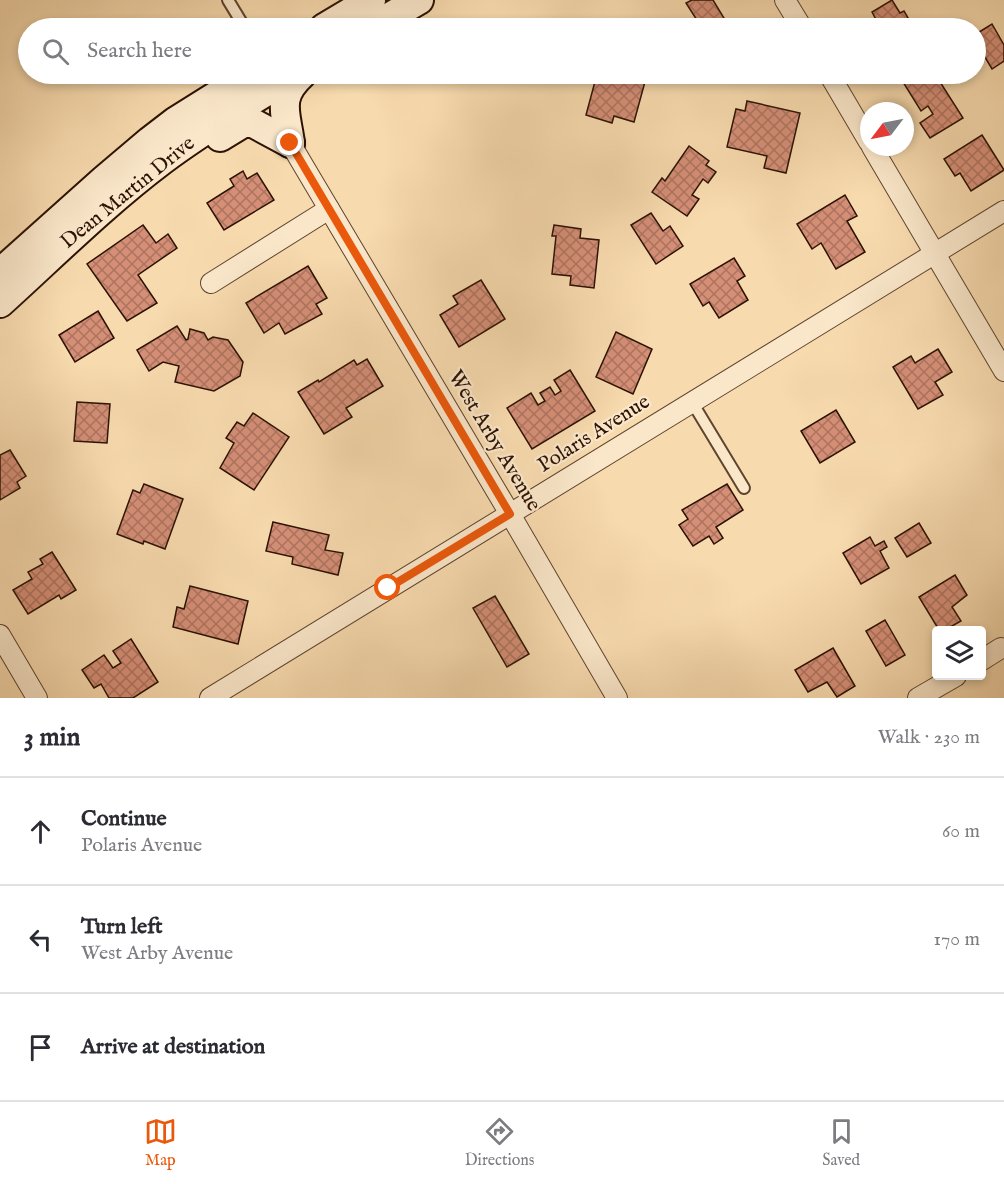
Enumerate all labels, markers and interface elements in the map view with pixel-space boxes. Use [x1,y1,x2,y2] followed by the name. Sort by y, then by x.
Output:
[18,18,986,84] search box
[39,35,72,68] icon: search
[87,37,192,65] text: Search here
[860,102,914,156] north arrow
[276,129,302,155] route end
[55,130,201,256] street label: Dean Martin Drive
[441,366,547,517] street label: West Arby Avenue
[533,389,655,479] street label: Polaris Avenue
[374,574,400,600] route start
[932,626,986,680] map controls
[932,626,986,680] button: layers
[24,721,80,754] text: 3 min
[878,725,980,750] text: Walk · 230 m
[81,805,167,833] text: Continue
[24,815,57,848] icon: ahead
[942,819,980,844] text: 60 m
[81,833,202,858] text: Polaris Avenue
[81,913,163,941] text: Turn left
[24,923,57,956] icon: left
[934,927,980,952] text: 170 m
[81,941,233,966] text: West Arby Avenue
[24,1031,57,1064] icon: arrive
[81,1033,265,1061] text: Arrive at destination
[144,1115,177,1171] tab: Map
[465,1115,534,1171] tab: Directions
[822,1115,860,1171] tab: Saved

